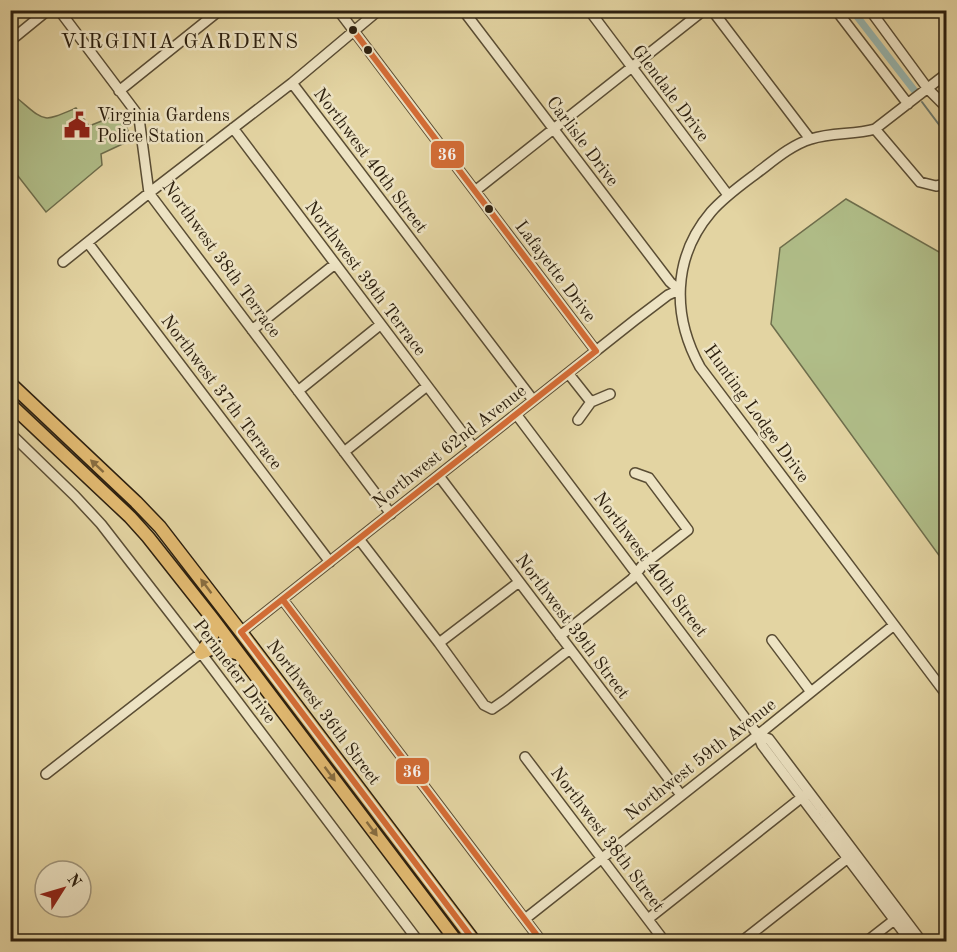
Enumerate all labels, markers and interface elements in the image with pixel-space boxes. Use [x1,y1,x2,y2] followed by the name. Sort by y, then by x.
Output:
[347,24,359,36] unlabelled marker
[61,32,299,53] district label: VIRGINIA GARDENS
[628,42,712,145] street label: Glendale Drive
[362,44,374,56] unlabelled marker
[310,85,431,237] street label: Northwest 40th Street
[543,93,622,190] street label: Carlisle Drive
[97,107,230,146] place label: Virginia Gardens Police Station
[62,110,92,140] public building icon: Virginia Gardens Police Station
[430,140,465,169] line badge: 36
[438,148,456,164] text: 36
[159,178,284,341] street label: Northwest 38th Terrace
[301,198,429,359] street label: Northwest 39th Terrace
[483,203,495,215] unlabelled marker
[511,218,599,326] street label: Lafayette Drive
[157,312,285,473] street label: Northwest 37th Terrace
[700,341,812,486] street label: Hunting Lodge Drive
[370,382,530,512] street label: Northwest 62nd Avenue
[91,459,105,473] one-way arrow
[590,489,711,641] street label: Northwest 40th Street
[512,551,633,703] street label: Northwest 39th Street
[200,578,212,593] one-way arrow
[190,616,279,727] street label: Perimeter Drive
[263,637,384,789] street label: Northwest 36th Street
[622,695,779,824] street label: Northwest 59th Avenue
[395,757,430,785] line badge: 36
[547,764,668,916] street label: Northwest 38th Street
[403,765,421,781] text: 36
[324,766,337,782] one-way arrow
[365,821,377,836] one-way arrow
[33,859,93,919] north arrow
[63,871,84,891] text: N

